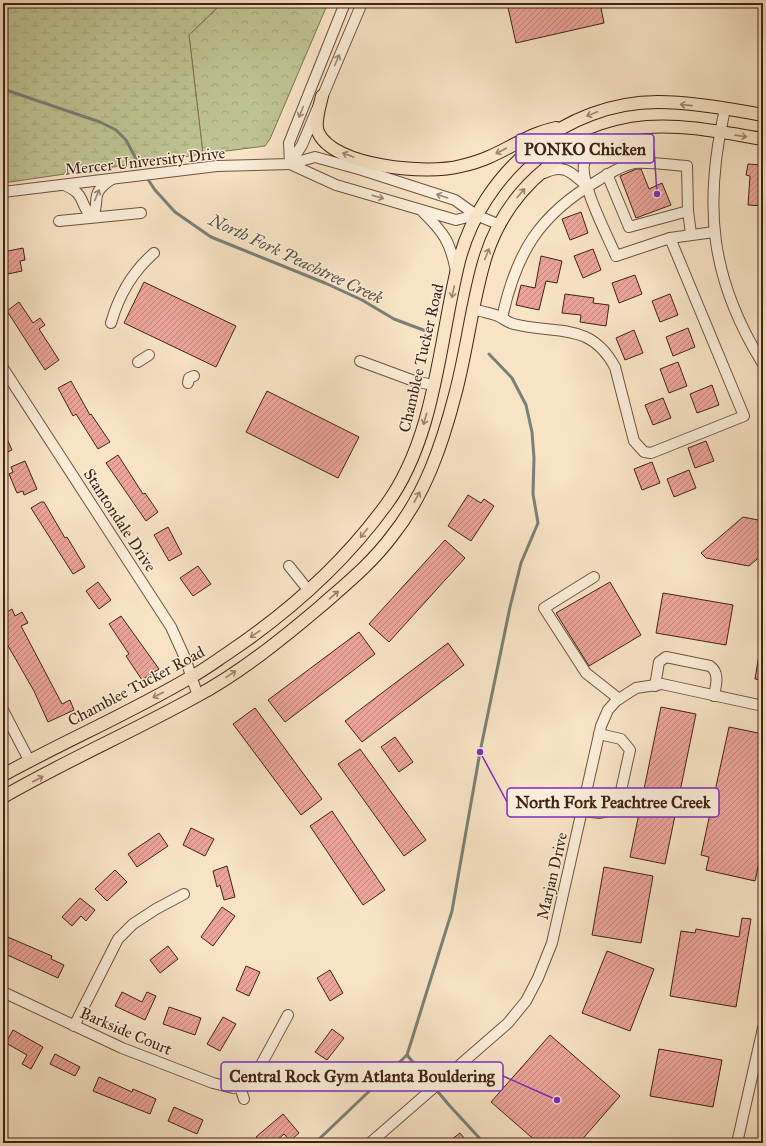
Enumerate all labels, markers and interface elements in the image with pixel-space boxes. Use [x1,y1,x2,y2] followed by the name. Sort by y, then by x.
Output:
[334,55,342,67] one-way arrow
[680,101,693,108] one-way arrow
[297,106,305,118] one-way arrow
[586,110,598,118] one-way arrow
[734,132,747,140] one-way arrow
[516,134,654,163] callout: PONKO Chicken
[524,139,647,160] text: PONKO Chicken
[64,143,226,179] street label: Mercer University Drive
[495,148,507,155] one-way arrow
[342,151,355,158] one-way arrow
[517,188,526,199] one-way arrow
[94,189,102,201] one-way arrow
[436,192,449,199] one-way arrow
[372,194,385,201] one-way arrow
[205,209,387,309] water label: North Fork Peachtree Creek
[484,249,492,261] one-way arrow
[395,282,447,434] street label: Chamblee Tucker Road
[448,285,456,298] one-way arrow
[421,412,428,425] one-way arrow
[80,465,161,575] street label: Stantondale Drive
[414,491,422,503] one-way arrow
[360,527,369,538] one-way arrow
[328,590,339,599] one-way arrow
[250,630,261,638] one-way arrow
[64,642,208,730] street label: Chamblee Tucker Road
[225,670,236,678] one-way arrow
[152,691,164,699] one-way arrow
[31,775,43,782] one-way arrow
[507,788,719,817] callout: North Fork Peachtree Creek
[515,792,712,813] text: North Fork Peachtree Creek
[533,830,571,921] street label: Marjan Drive
[77,1003,175,1059] street label: Barkside Court
[221,1062,503,1091] callout: Central Rock Gym Atlanta Bouldering
[229,1066,496,1087] text: Central Rock Gym Atlanta Bouldering

